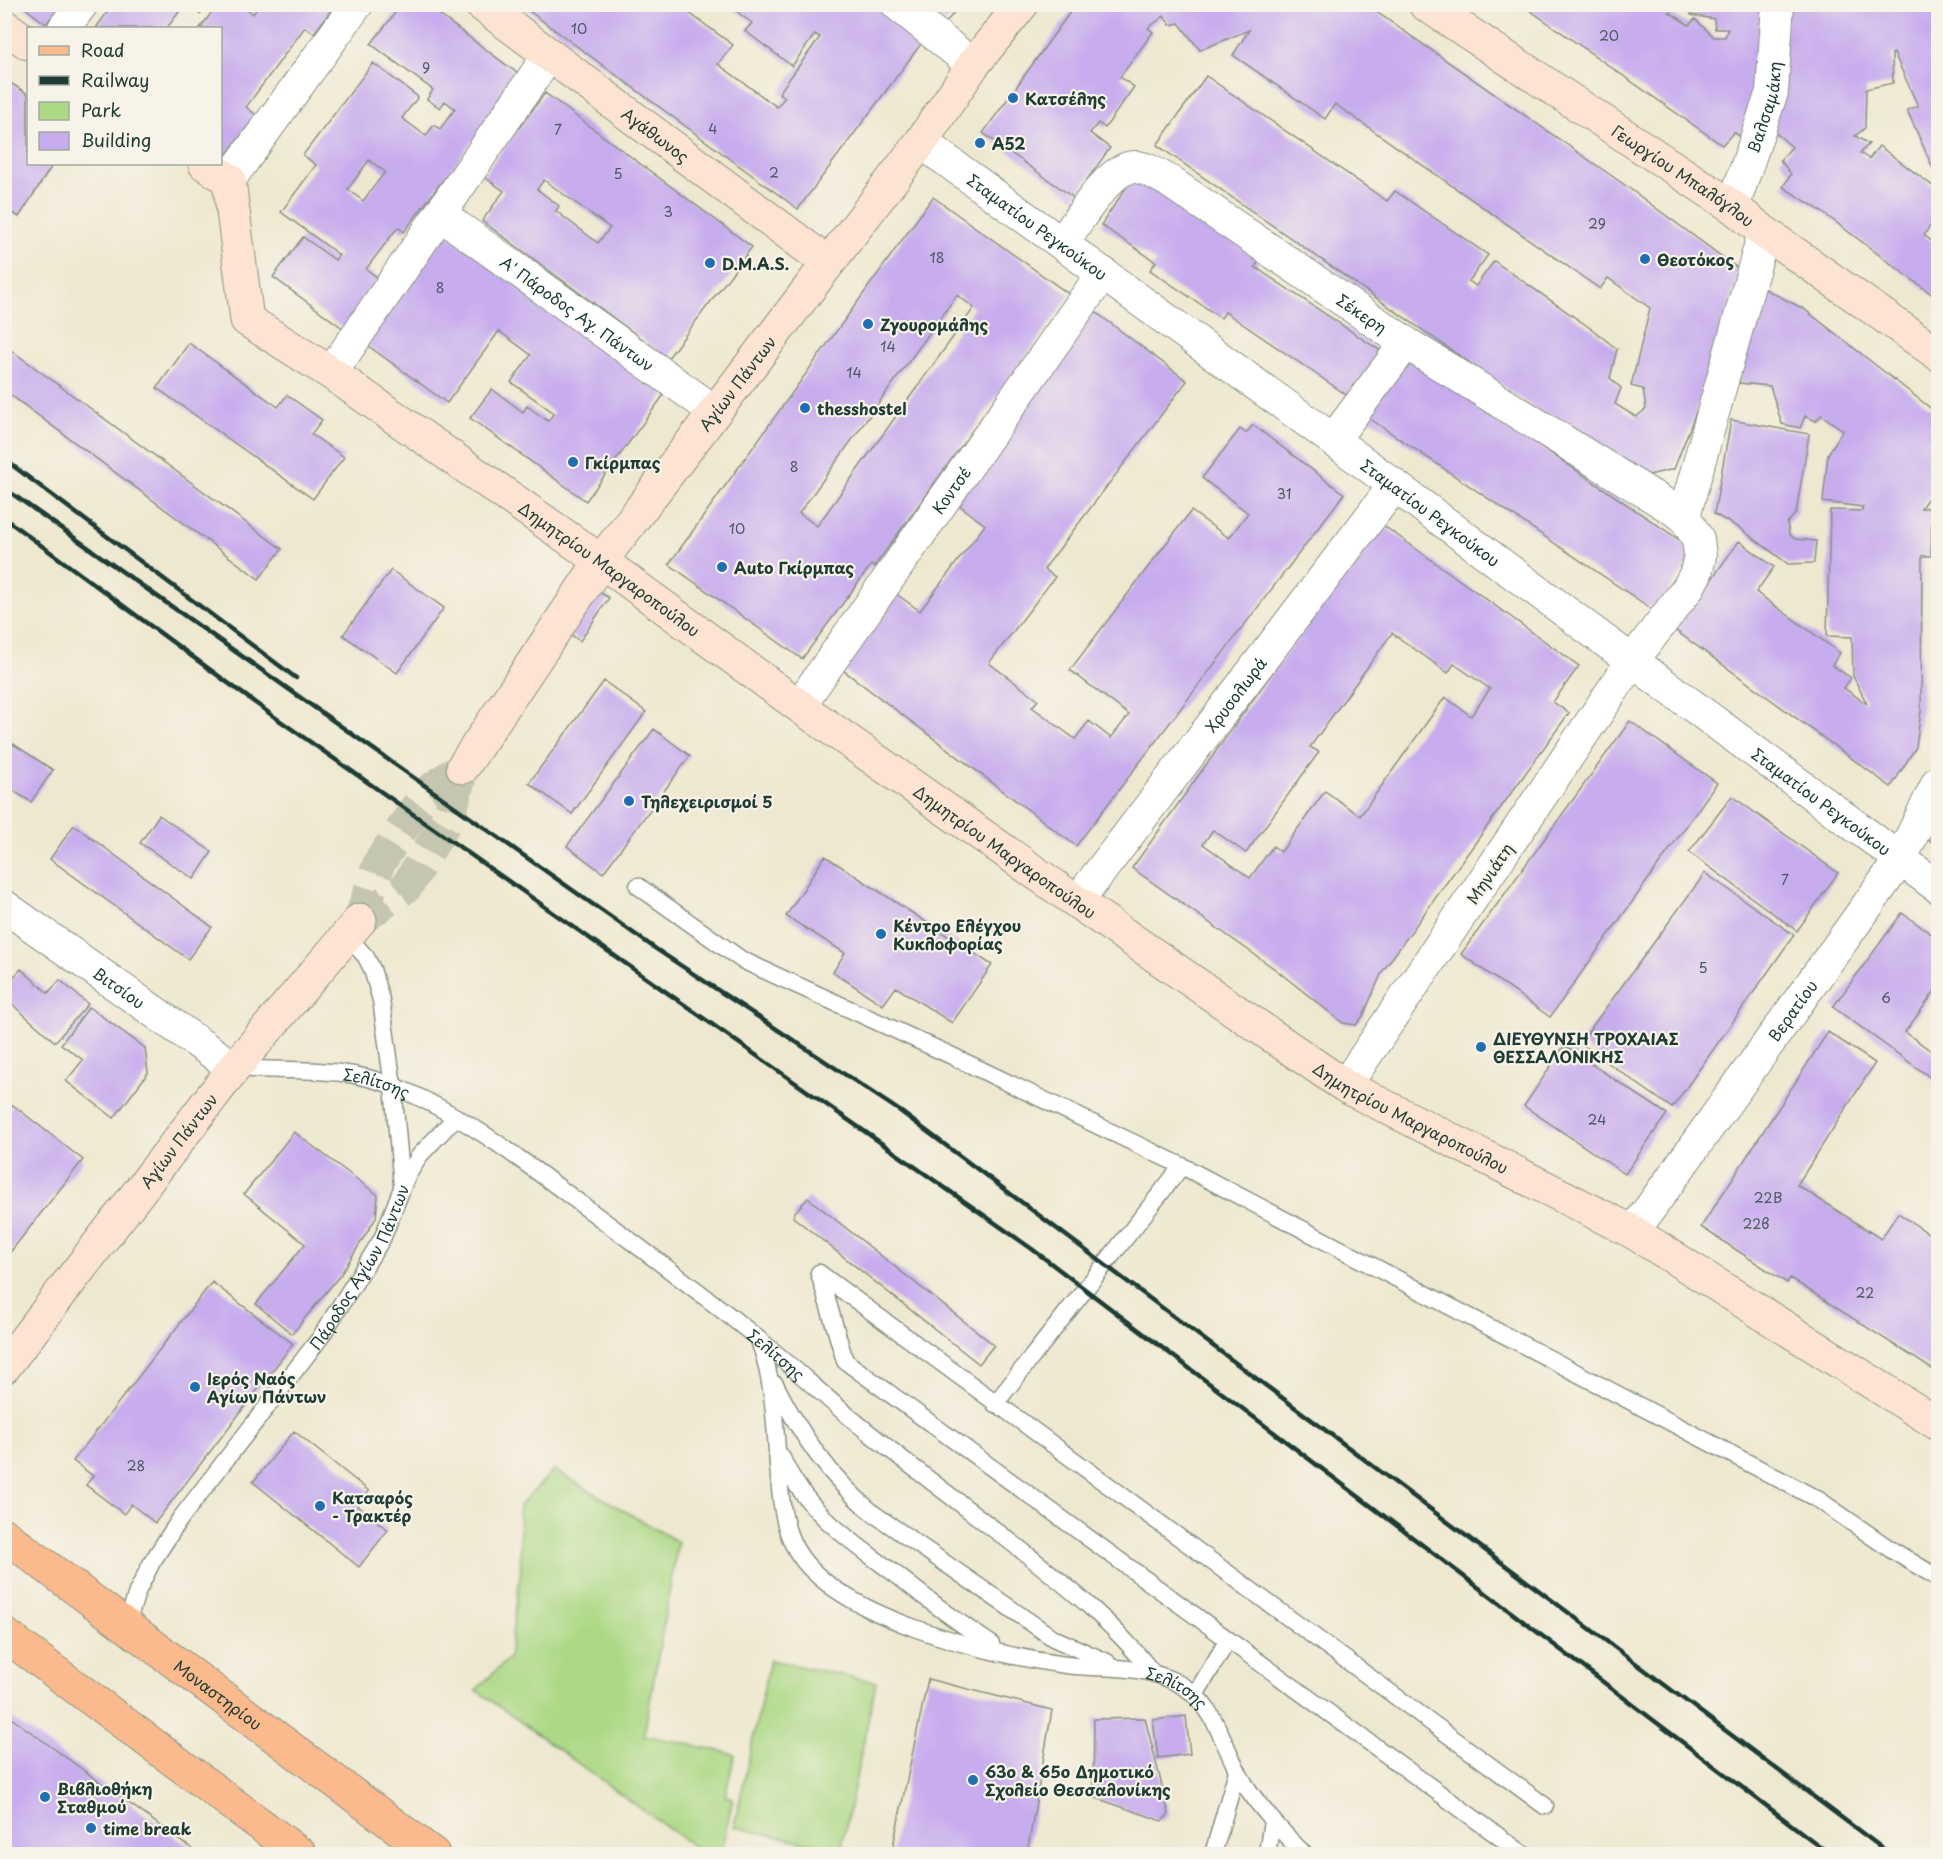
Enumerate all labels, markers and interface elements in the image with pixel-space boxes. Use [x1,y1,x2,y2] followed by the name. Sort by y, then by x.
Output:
[571,18,587,39] house number: 10
[1599,25,1619,46] house number: 20
[27,27,222,165] legend
[81,36,125,63] text: Road
[422,57,430,78] house number: 9
[1740,61,1786,156] street label: Βαλσαμάκη
[81,66,149,93] text: Railway
[1025,86,1106,110] place label: Κατσέλης
[1006,91,1020,105] marker: Κατσέλης
[81,96,121,123] text: Park
[617,101,694,168] street label: Αγάθωνος
[708,118,718,139] house number: 4
[1607,118,1760,232] street label: Γεωργίου Μπαλόγλου
[554,119,562,140] house number: 7
[81,126,151,153] text: Building
[992,131,1026,155] place label: A52
[973,136,987,150] marker: A52
[769,162,779,183] house number: 2
[613,163,623,184] house number: 5
[963,167,1113,285] street label: Σταματίου Ρεγκούκου
[663,201,673,222] house number: 3
[1588,213,1606,234] house number: 29
[929,247,945,268] house number: 18
[1657,247,1734,271] place label: Θεοτόκος
[495,249,659,377] street label: Α' Πάροδος Αγ. Πάντων
[722,251,789,275] place label: D.M.A.S.
[1638,252,1652,266] marker: Θεοτόκος
[703,256,717,270] marker: D.M.A.S.
[436,277,444,298] house number: 8
[1332,287,1392,339] street label: Σέκερη
[880,312,988,336] place label: Ζγουρομάλης
[861,317,875,331] marker: Ζγουρομάλης
[693,330,781,436] street label: Αγίων Πάντων
[880,336,896,357] house number: 14
[846,362,862,383] house number: 14
[817,396,907,420] place label: thesshostel
[798,401,812,415] marker: thesshostel
[585,450,661,474] place label: Γκίρμπας
[1356,453,1505,572] street label: Σταματίου Ρεγκούκου
[566,455,580,469] marker: Γκίρμπας
[790,456,798,477] house number: 8
[926,461,976,519] street label: Κοντσέ
[1277,483,1291,504] house number: 31
[514,496,705,642] street label: Δημητρίου Μαργαροπούλου
[729,518,745,539] house number: 10
[734,555,854,579] place label: Auto Γκίρμπας
[715,560,729,574] marker: Auto Γκίρμπας
[1199,651,1272,737] street label: Χρυσολωρά
[1747,741,1896,861] street label: Σταματίου Ρεγκούκου
[909,779,1101,924] street label: Δημητρίου Μαργαροπούλου
[641,789,773,813] place label: Τηλεχειρισμοί 5
[622,794,636,808] marker: Τηλεχειρισμοί 5
[1460,838,1518,908] street label: Μηνιάτη
[1781,869,1789,890] house number: 7
[893,913,1021,955] place label: Κέντρο Ελέγχου Κυκλοφορίας
[874,927,888,941] marker: Κέντρο Ελέγχου Κυκλοφορίας
[1698,957,1708,978] house number: 5
[88,960,150,1014] street label: Βιτσίου
[1762,975,1823,1046] street label: Βερατίου
[1881,987,1891,1008] house number: 6
[1493,1026,1679,1068] place label: ΔΙΕΥΘΥΝΣΗ ΤΡΟΧΑΙΑΣ ΘΕΣΣΑΛΟΝΙΚΗΣ
[1474,1040,1488,1054] marker: ΔΙΕΥΘΥΝΣΗ ΤΡΟΧΑΙΑΣ ΘΕΣΣΑΛΟΝΙΚΗΣ
[1309,1056,1513,1179] street label: Δημητρίου Μαργαροπούλου
[342,1061,414,1104] street label: Σελίτσης
[134,1088,223,1193] street label: Αγίων Πάντων
[1588,1109,1606,1130] house number: 24
[303,1180,414,1355] street label: Πάροδος Αγίων Πάντων
[1754,1187,1782,1208] house number: 22Β
[1743,1213,1769,1234] house number: 22β
[1856,1282,1874,1303] house number: 22
[742,1323,810,1385] street label: Σελίτσης
[207,1366,326,1408] place label: Ιερός Ναός Αγίων Πάντων
[188,1380,202,1394] marker: Ιερός Ναός Αγίων Πάντων
[127,1455,145,1476] house number: 28
[332,1485,413,1527] place label: Κατσαρός - Τρακτέρ
[313,1499,327,1513] marker: Κατσαρός - Τρακτέρ
[169,1654,267,1735] street label: Μοναστηρίου
[1143,1660,1214,1713] street label: Σελίτσης
[985,1759,1171,1801] place label: 63ο & 65o Δημοτικό Σχολείο Θεσσαλονίκης
[966,1773,980,1787] marker: 63ο & 65o Δημοτικό Σχολείο Θεσσαλονίκης
[57,1776,153,1818] place label: Βιβλιοθήκη Σταθμού
[38,1790,52,1804] marker: Βιβλιοθήκη Σταθμού
[103,1816,192,1840] place label: time break
[84,1821,98,1835] marker: time break

